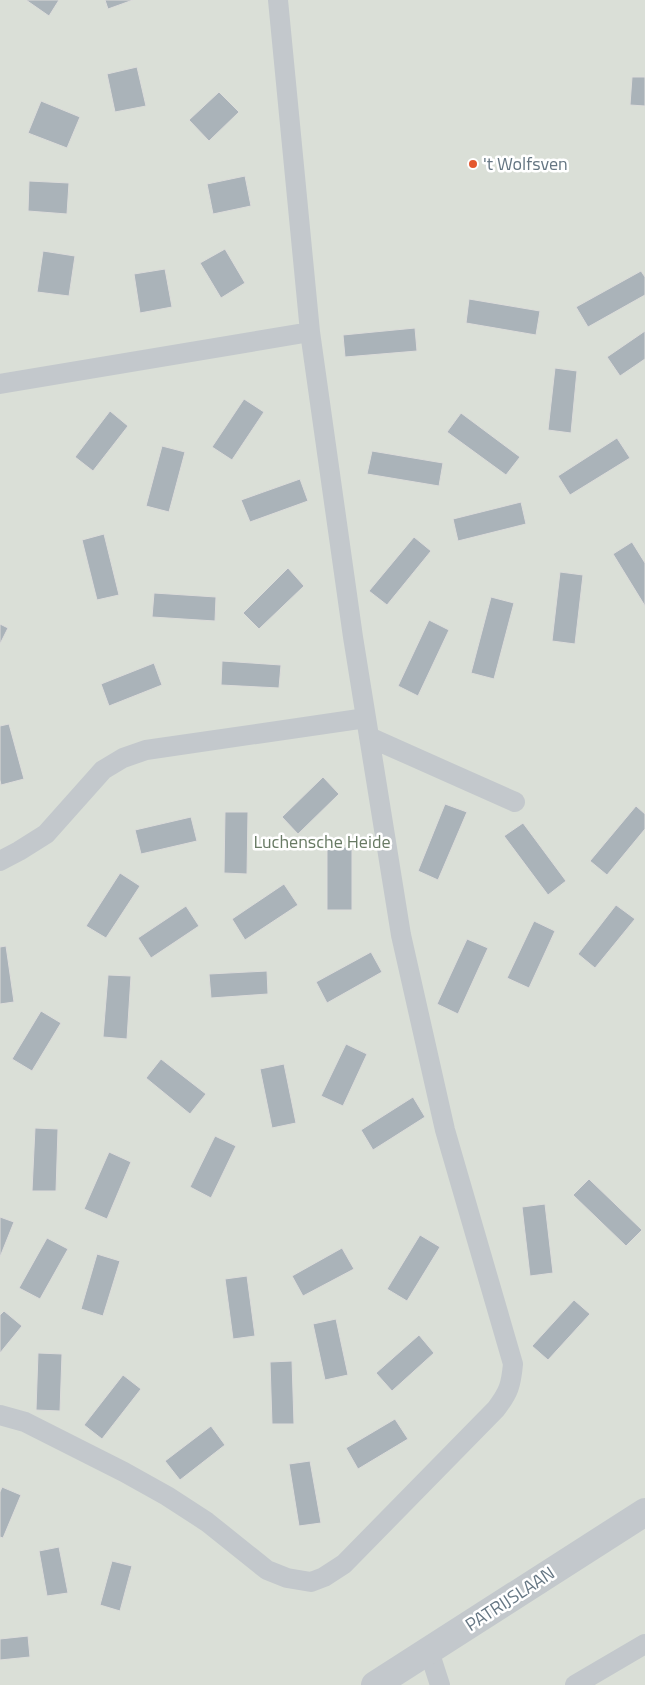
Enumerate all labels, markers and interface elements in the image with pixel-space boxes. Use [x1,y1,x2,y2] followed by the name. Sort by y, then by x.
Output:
[483,150,568,177] place label: 't Wolfsven
[467,158,479,170] marker: 't Wolfsven
[254,828,391,855] park label: Luchensche Heide
[460,1559,560,1638] street label: PATRIJSLAAN

